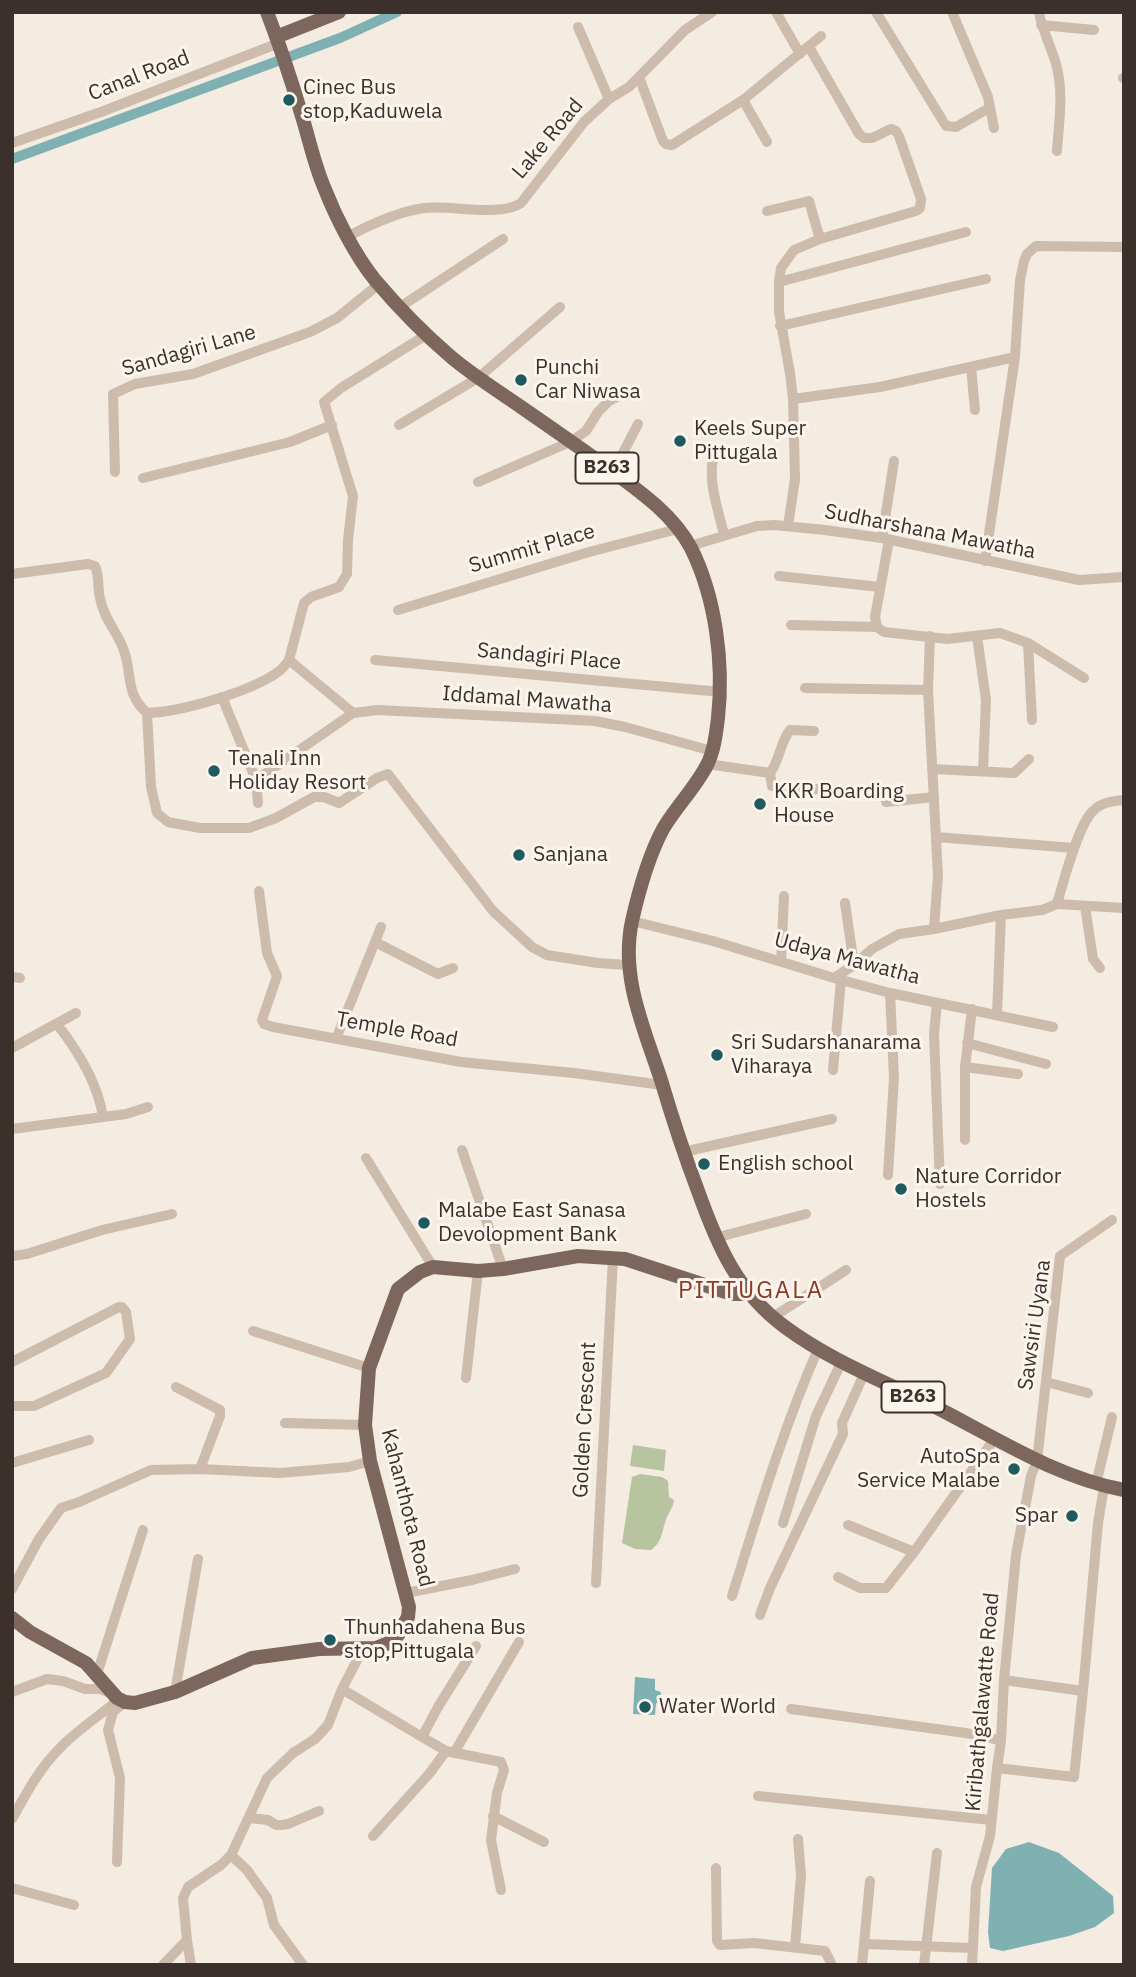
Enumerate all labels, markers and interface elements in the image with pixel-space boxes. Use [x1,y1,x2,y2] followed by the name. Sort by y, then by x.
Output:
[85,45,193,107] street label: Canal Road
[303,75,442,125] place label: Cinec Bus stop,Kaduwela
[281,92,297,108] marker: Cinec Bus stop,Kaduwela
[507,94,589,184] street label: Lake Road
[119,320,259,382] street label: Sandagiri Lane
[535,355,641,405] place label: Punchi Car Niwasa
[513,372,529,388] marker: Punchi Car Niwasa
[694,416,806,466] place label: Keels Super Pittugala
[672,433,688,449] marker: Keels Super Pittugala
[576,453,638,484] road number: B263
[822,499,1038,565] street label: Sudharshana Mawatha
[466,519,598,579] street label: Summit Place
[476,638,622,676] street label: Sandagiri Place
[441,682,613,718] street label: Iddamal Mawatha
[228,746,366,796] place label: Tenali Inn Holiday Resort
[206,763,222,779] marker: Tenali Inn Holiday Resort
[774,779,904,829] place label: KKR Boarding House
[752,796,768,812] marker: KKR Boarding House
[533,842,608,868] place label: Sanjana
[511,847,527,863] marker: Sanjana
[771,927,923,991] street label: Udaya Mawatha
[334,1007,460,1053] street label: Temple Road
[731,1030,921,1080] place label: Sri Sudarshanarama Viharaya
[709,1047,725,1063] marker: Sri Sudarshanarama Viharaya
[718,1151,853,1177] place label: English school
[696,1156,712,1172] marker: English school
[915,1164,1062,1214] place label: Nature Corridor Hostels
[893,1181,909,1197] marker: Nature Corridor Hostels
[438,1198,626,1248] place label: Malabe East Sanasa Devolopment Bank
[416,1215,432,1231] marker: Malabe East Sanasa Devolopment Bank
[1013,1258,1057,1392] street label: Sawsiri Uyana
[679,1277,823,1305] district label: PITTUGALA
[568,1341,602,1499] street label: Golden Crescent
[881,1382,944,1413] road number: B263
[375,1426,439,1590] street label: Kahanthota Road
[857,1444,1000,1494] place label: AutoSpa Service Malabe
[1006,1461,1022,1477] marker: AutoSpa Service Malabe
[1015,1503,1058,1529] place label: Spar
[1064,1508,1080,1524] marker: Spar
[961,1591,1005,1813] street label: Kiribathgalawatte Road
[344,1615,526,1665] place label: Thunhadahena Bus stop,Pittugala
[322,1632,338,1648] marker: Thunhadahena Bus stop,Pittugala
[659,1694,776,1720] place label: Water World
[637,1699,653,1715] marker: Water World

